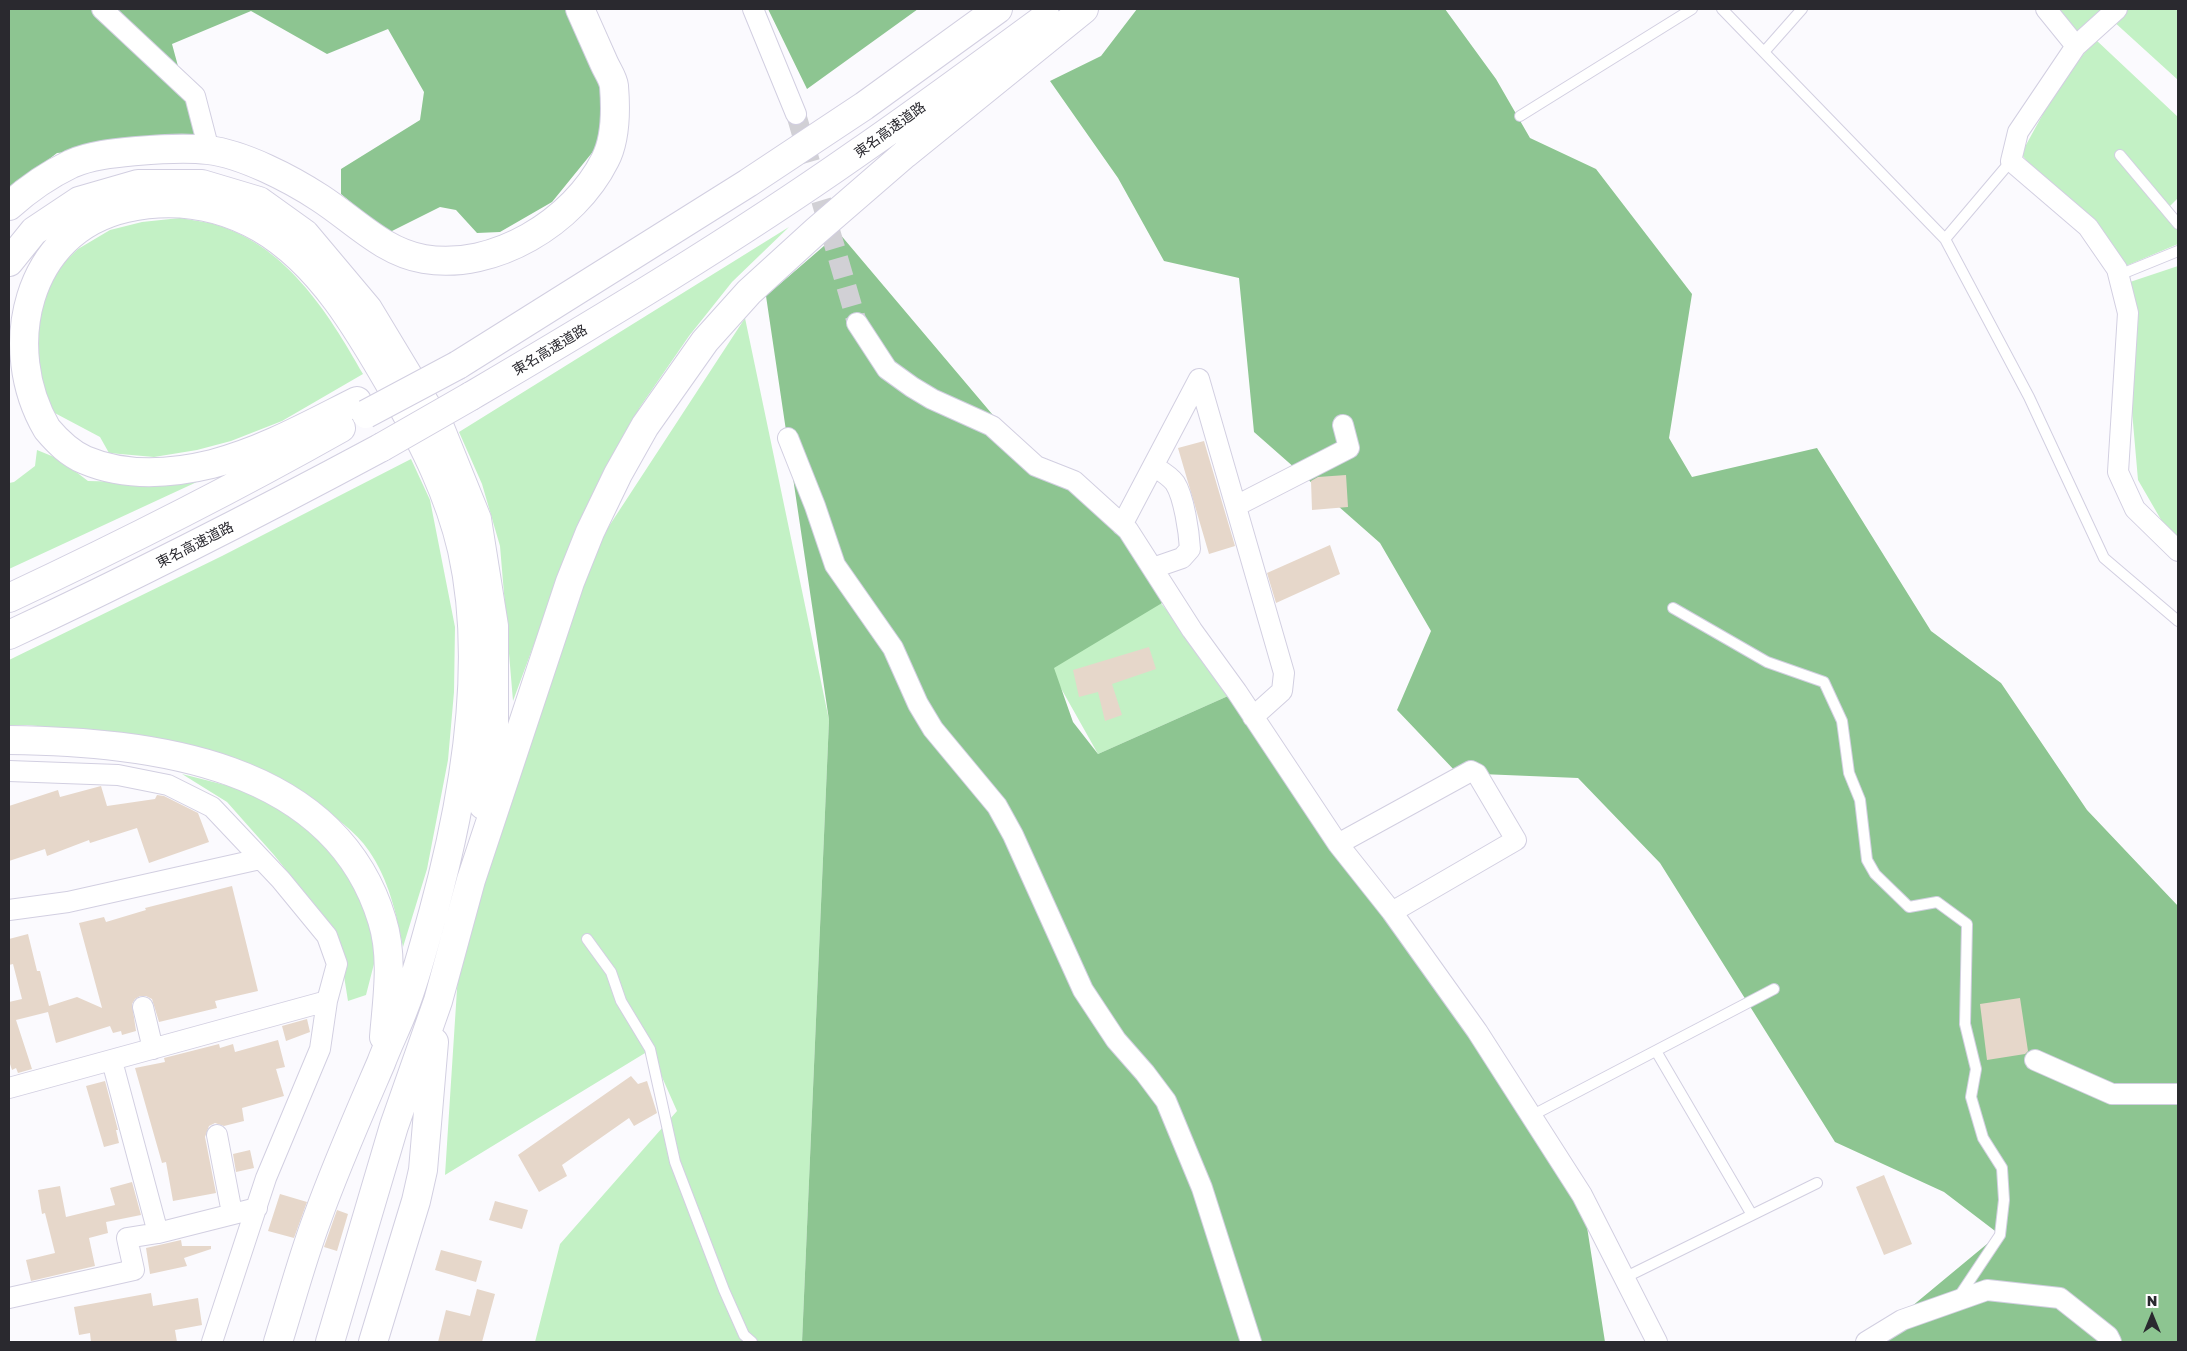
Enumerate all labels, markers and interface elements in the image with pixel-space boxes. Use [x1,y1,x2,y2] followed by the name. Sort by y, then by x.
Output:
[851,99,929,161] street label: 東名高速道路
[510,321,590,379] street label: 東名高速道路
[154,518,236,572] street label: 東名高速道路
[2127,1291,2177,1341] north arrow
[2147,1292,2157,1309] text: N

